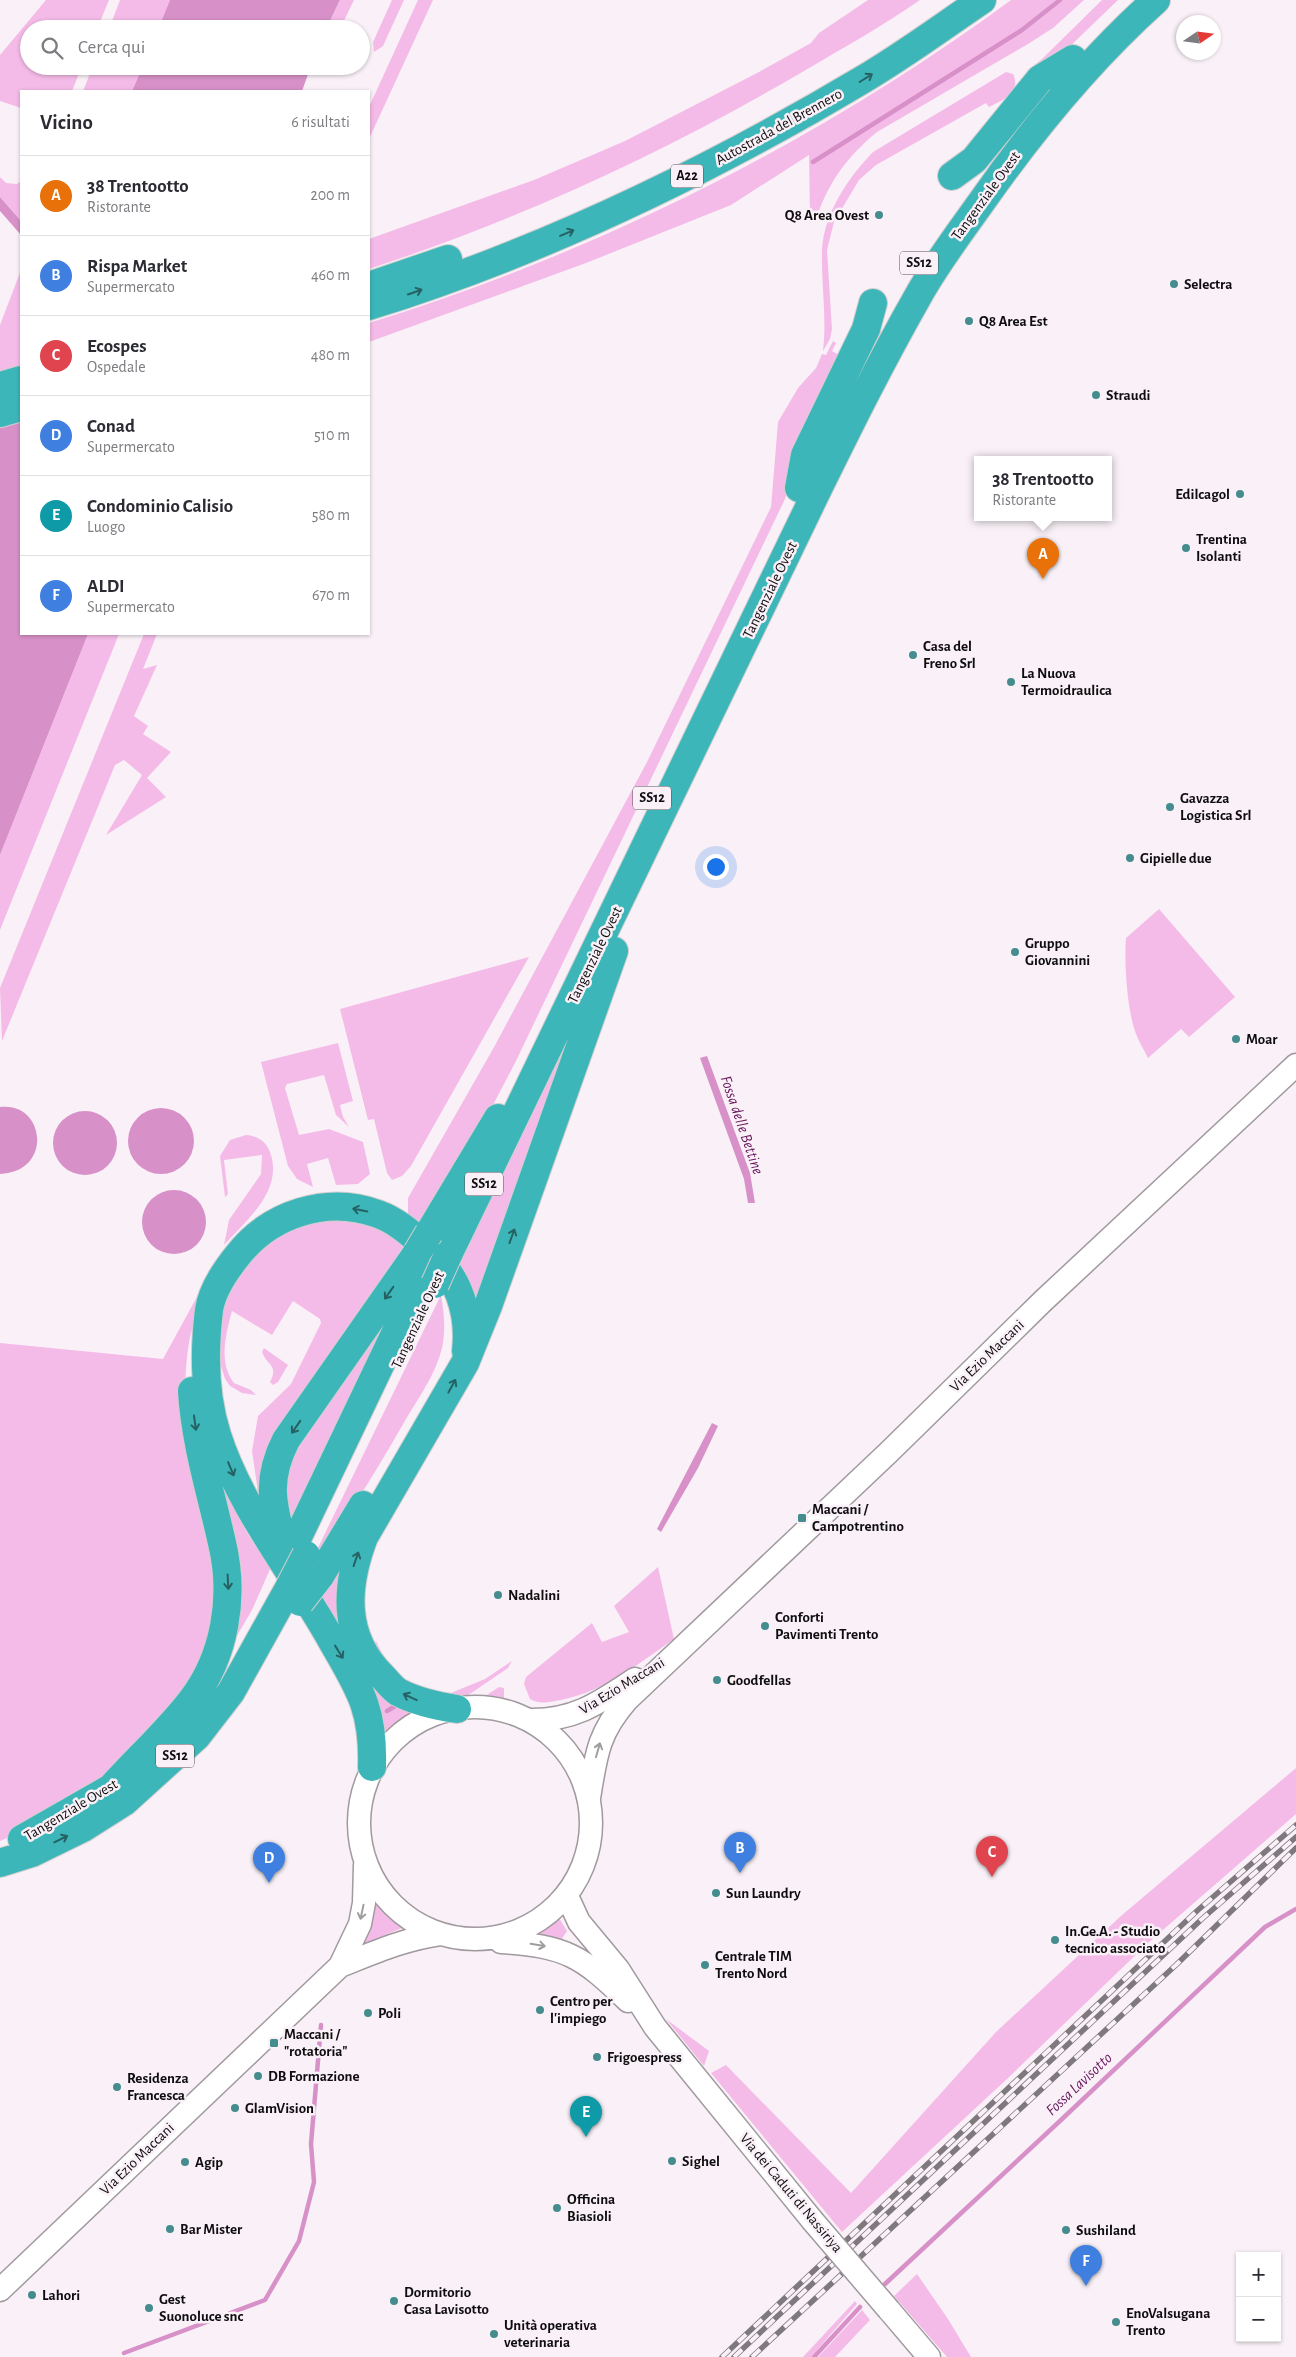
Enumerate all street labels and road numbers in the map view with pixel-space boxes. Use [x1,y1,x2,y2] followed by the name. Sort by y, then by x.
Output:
[713,86,845,168] street label: Autostrada del Brennero
[949,149,1023,243] street label: Tangenziale Ovest
[671,165,703,188] road number: A22
[900,252,938,274] road number: SS12
[740,539,800,641] street label: Tangenziale Ovest
[633,786,671,810] road number: SS12
[565,904,625,1006] street label: Tangenziale Ovest
[465,1172,503,1196] road number: SS12
[389,1269,447,1371] street label: Tangenziale Ovest
[947,1317,1027,1395] street label: Via Ezio Maccani
[577,1655,667,1717] street label: Via Ezio Maccani
[156,1744,194,1768] road number: SS12
[22,1776,120,1844] street label: Tangenziale Ovest
[97,2120,177,2198] street label: Via Ezio Maccani
[737,2131,845,2255] street label: Via dei Caduti di Nassiriya

